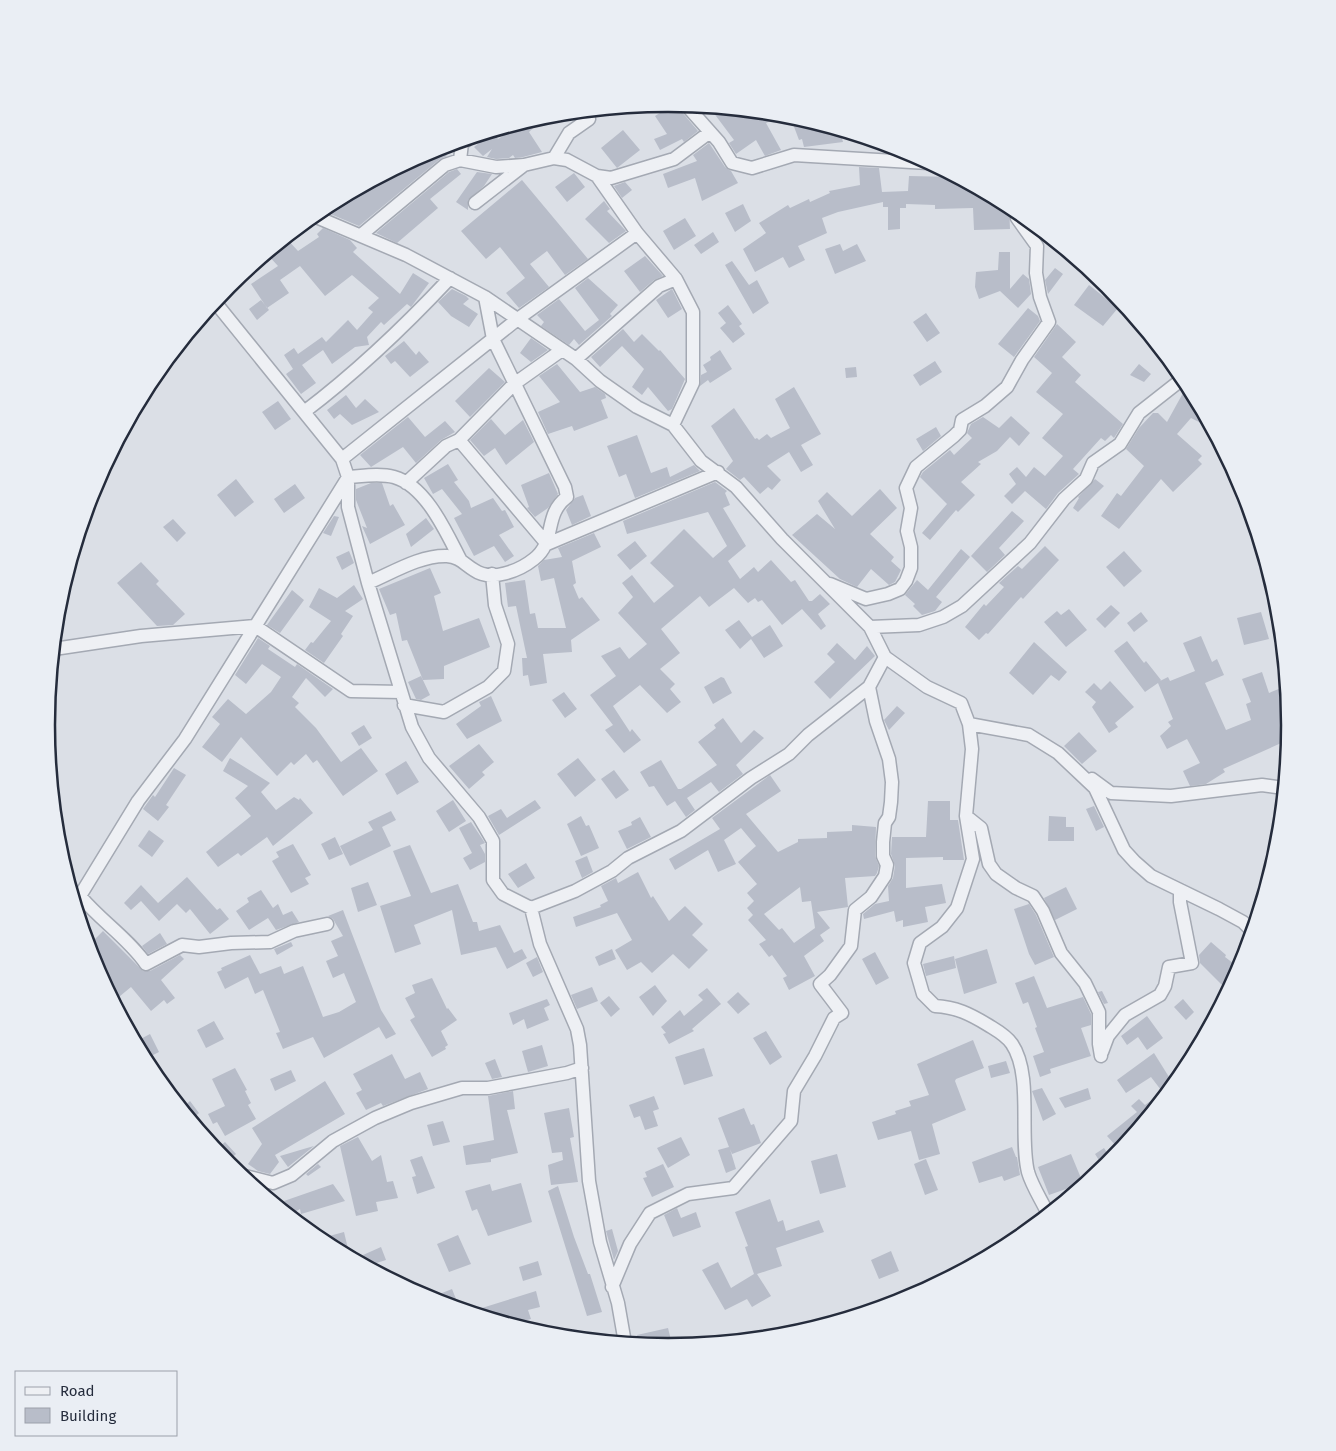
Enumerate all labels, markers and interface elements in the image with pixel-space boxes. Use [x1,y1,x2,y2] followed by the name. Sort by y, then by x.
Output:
[15,1371,178,1436] legend
[60,1382,95,1400] text: Road
[60,1407,116,1425] text: Building

